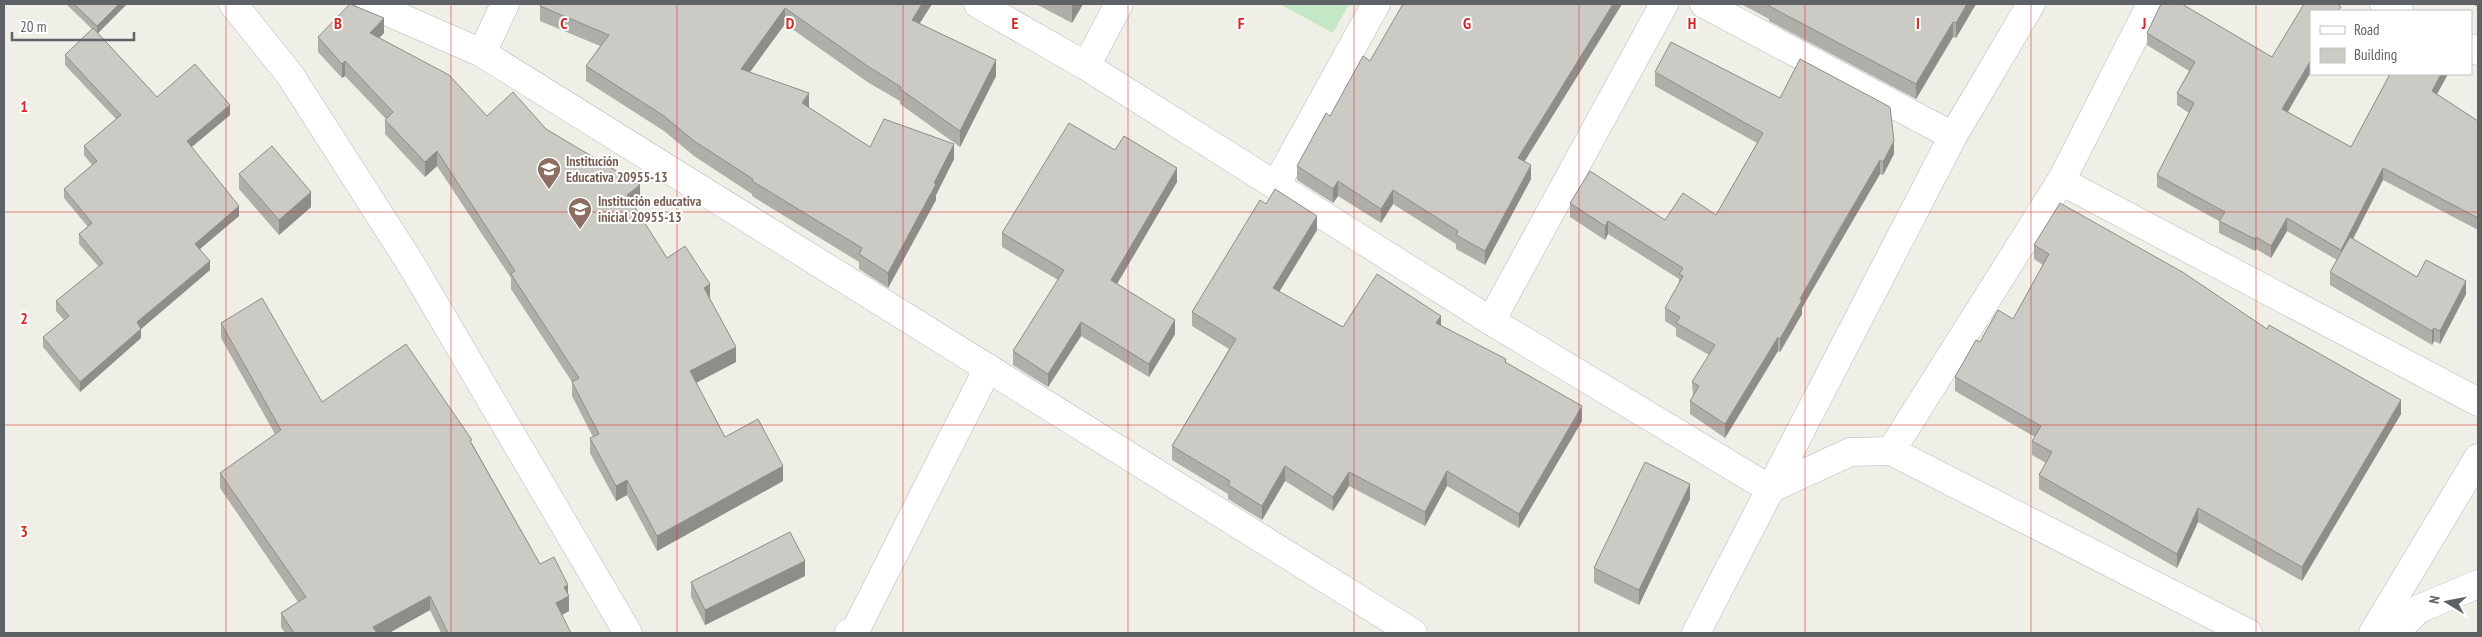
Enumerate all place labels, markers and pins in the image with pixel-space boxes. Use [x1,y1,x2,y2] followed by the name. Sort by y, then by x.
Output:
[566,152,668,186] place label: Institución Educativa 20955-13
[536,156,562,190] school or university icon: Institución Educativa 20955-13
[598,192,701,226] place label: Institución educativa inicial 20955-13
[567,196,593,230] school or university icon: Institución educativa inicial 20955-13

